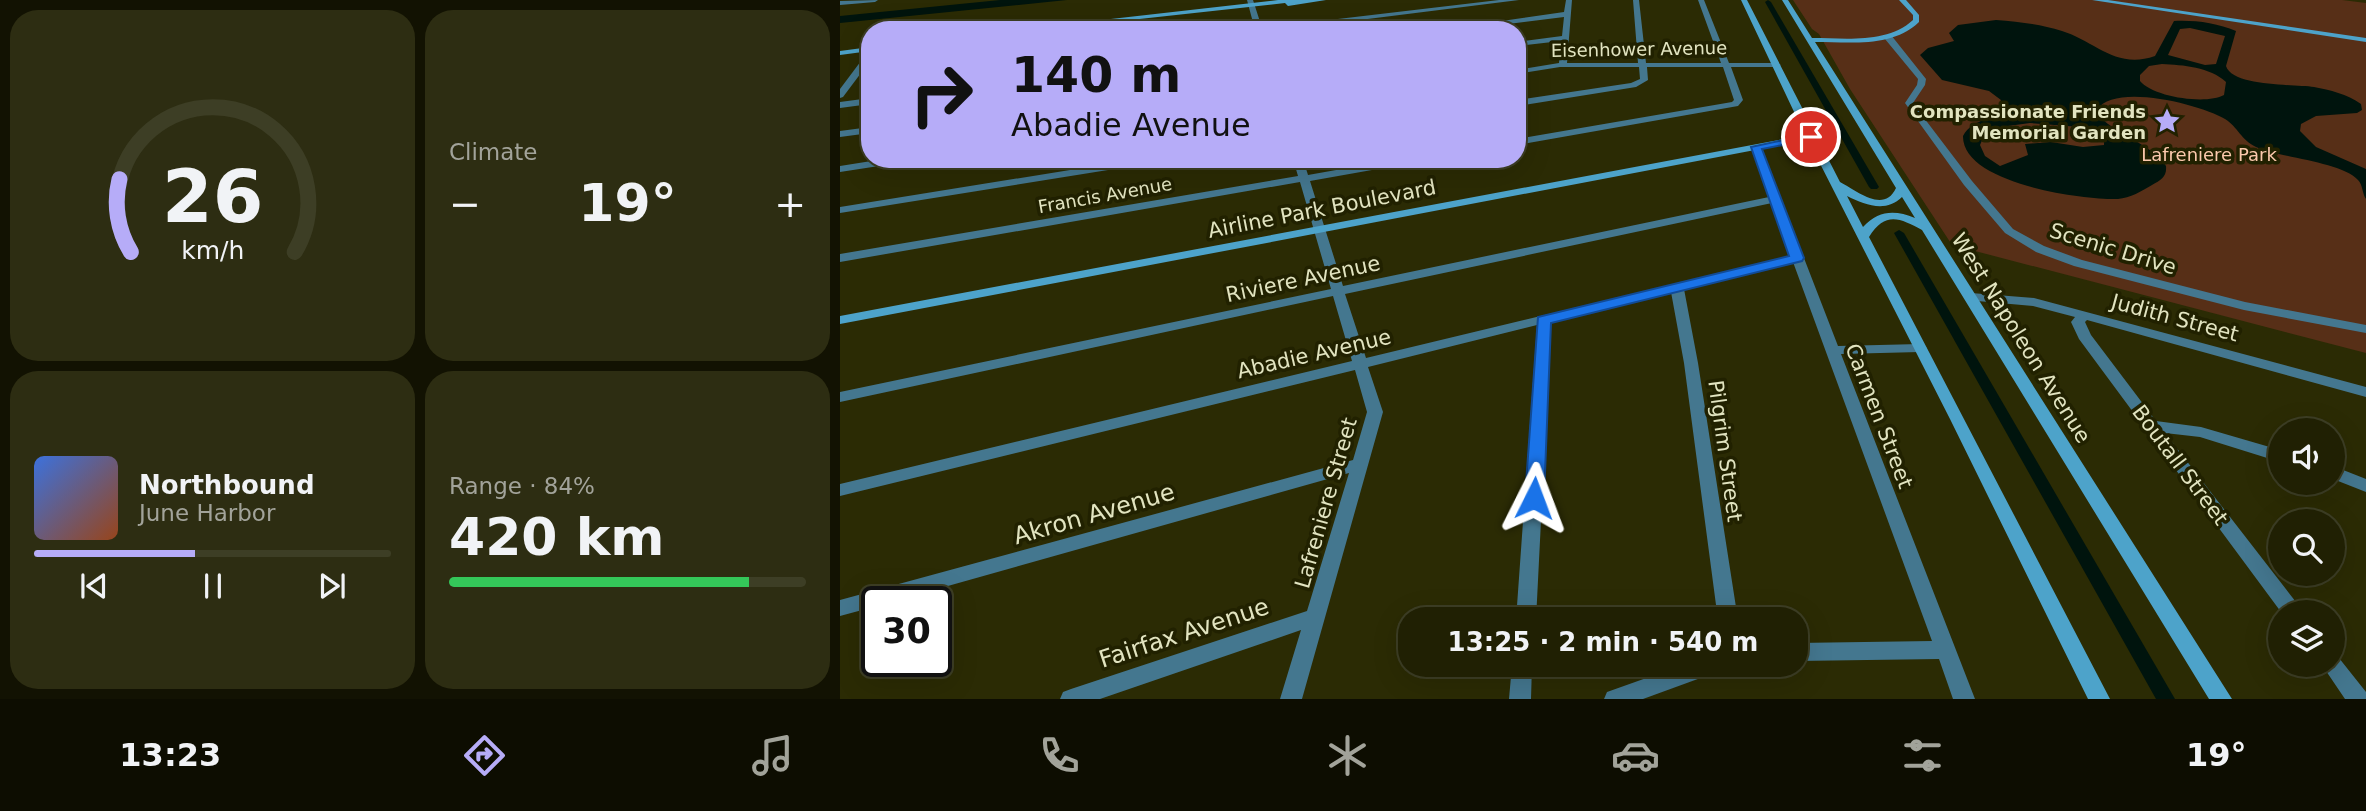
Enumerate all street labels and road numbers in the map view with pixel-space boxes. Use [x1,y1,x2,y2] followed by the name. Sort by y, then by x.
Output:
[1551,37,1727,61] street label: Eisenhower Avenue
[1036,173,1174,217] street label: Francis Avenue
[1206,175,1438,243] street label: Airline Park Boulevard
[2047,218,2179,280] street label: Scenic Drive
[1947,229,2095,447] street label: West Napoleon Avenue
[1224,251,1382,307] street label: Riviere Avenue
[2107,289,2241,347] street label: Judith Street
[1235,325,1393,383] street label: Abadie Avenue
[1840,340,1918,492] street label: Carmen Street
[1703,379,1747,523] street label: Pilgrim Street
[2127,400,2233,530] street label: Boutall Street
[1290,415,1362,591] street label: Lafreniere Street
[1010,478,1178,550] street label: Akron Avenue
[1096,592,1272,674] street label: Fairfax Avenue

